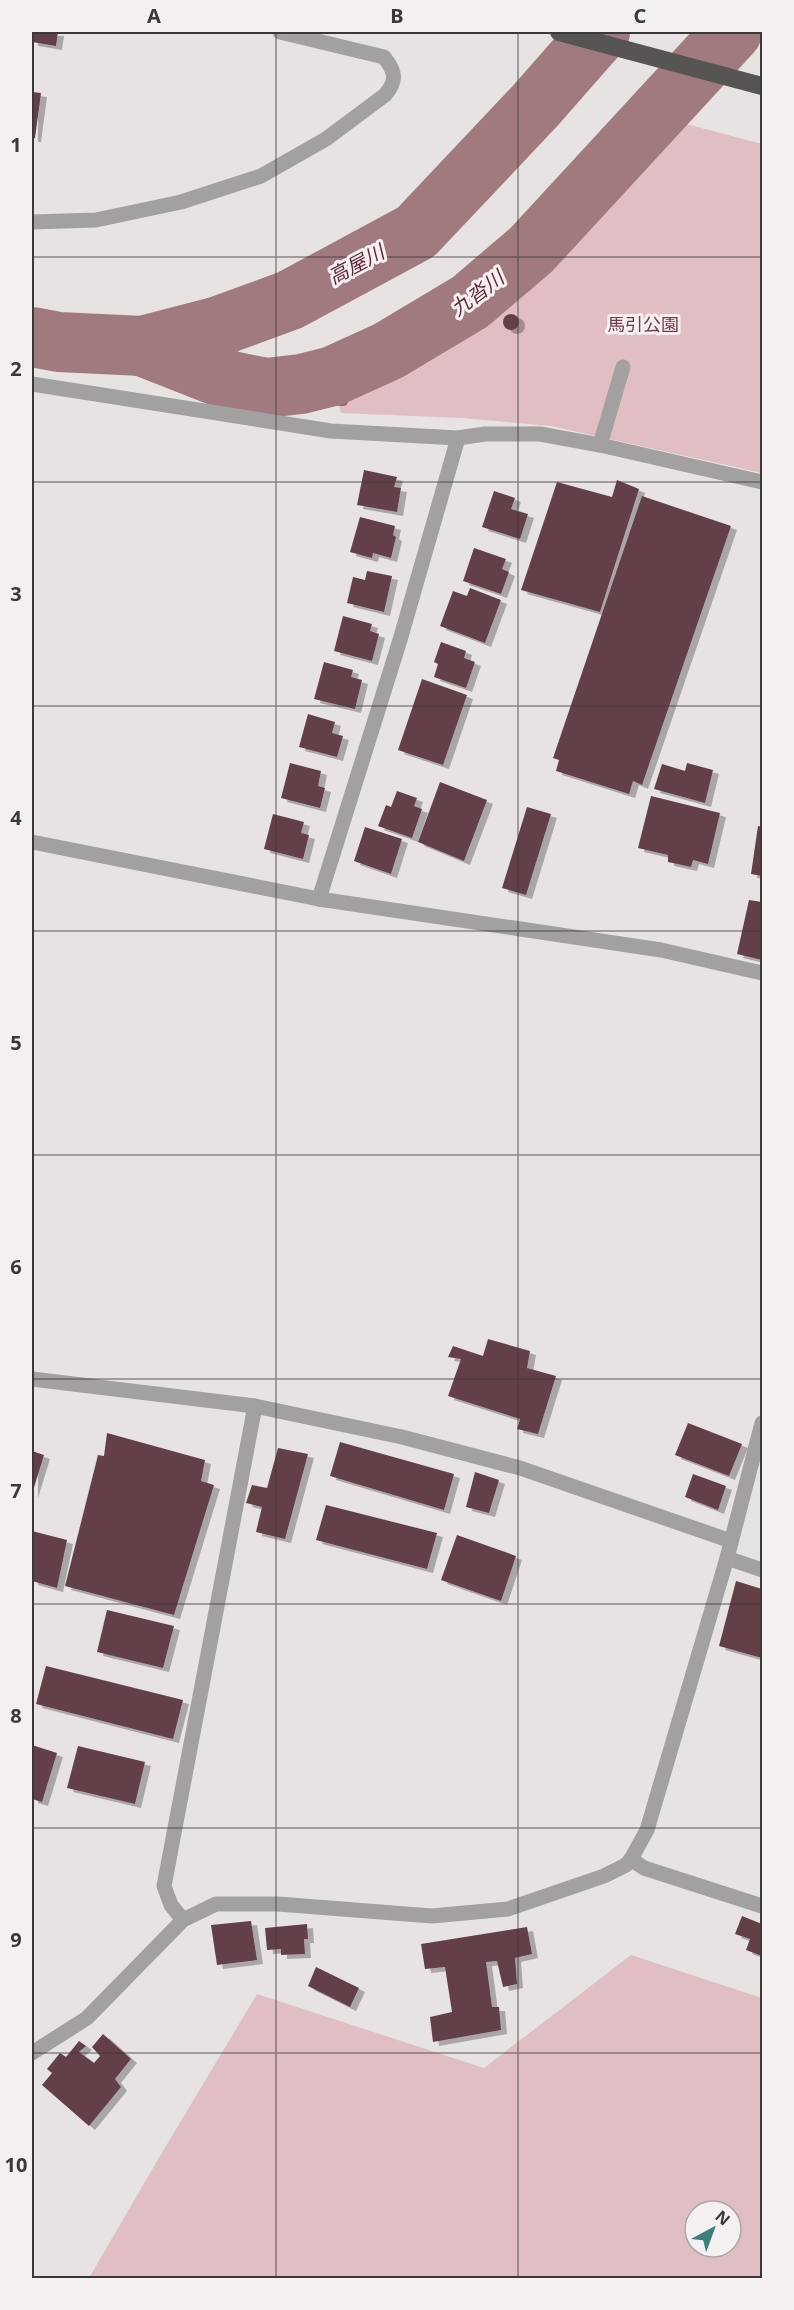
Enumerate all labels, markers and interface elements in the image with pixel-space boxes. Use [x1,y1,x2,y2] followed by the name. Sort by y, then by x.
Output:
[147,2,161,29] text: A
[390,2,404,29] text: B
[634,2,647,29] text: C
[10,131,22,158] text: 1
[323,237,391,290] water label: 高屋川
[445,263,511,322] water label: 九沓川
[607,312,679,336] park label: 馬引公園
[10,355,22,382] text: 2
[10,580,22,607] text: 3
[10,804,22,831] text: 4
[10,1029,22,1056] text: 5
[10,1253,22,1280] text: 6
[10,1477,22,1504] text: 7
[10,1702,22,1729] text: 8
[10,1926,22,1953] text: 9
[5,2151,27,2178] text: 10
[683,2199,743,2259] north arrow
[711,2205,735,2230] text: N

